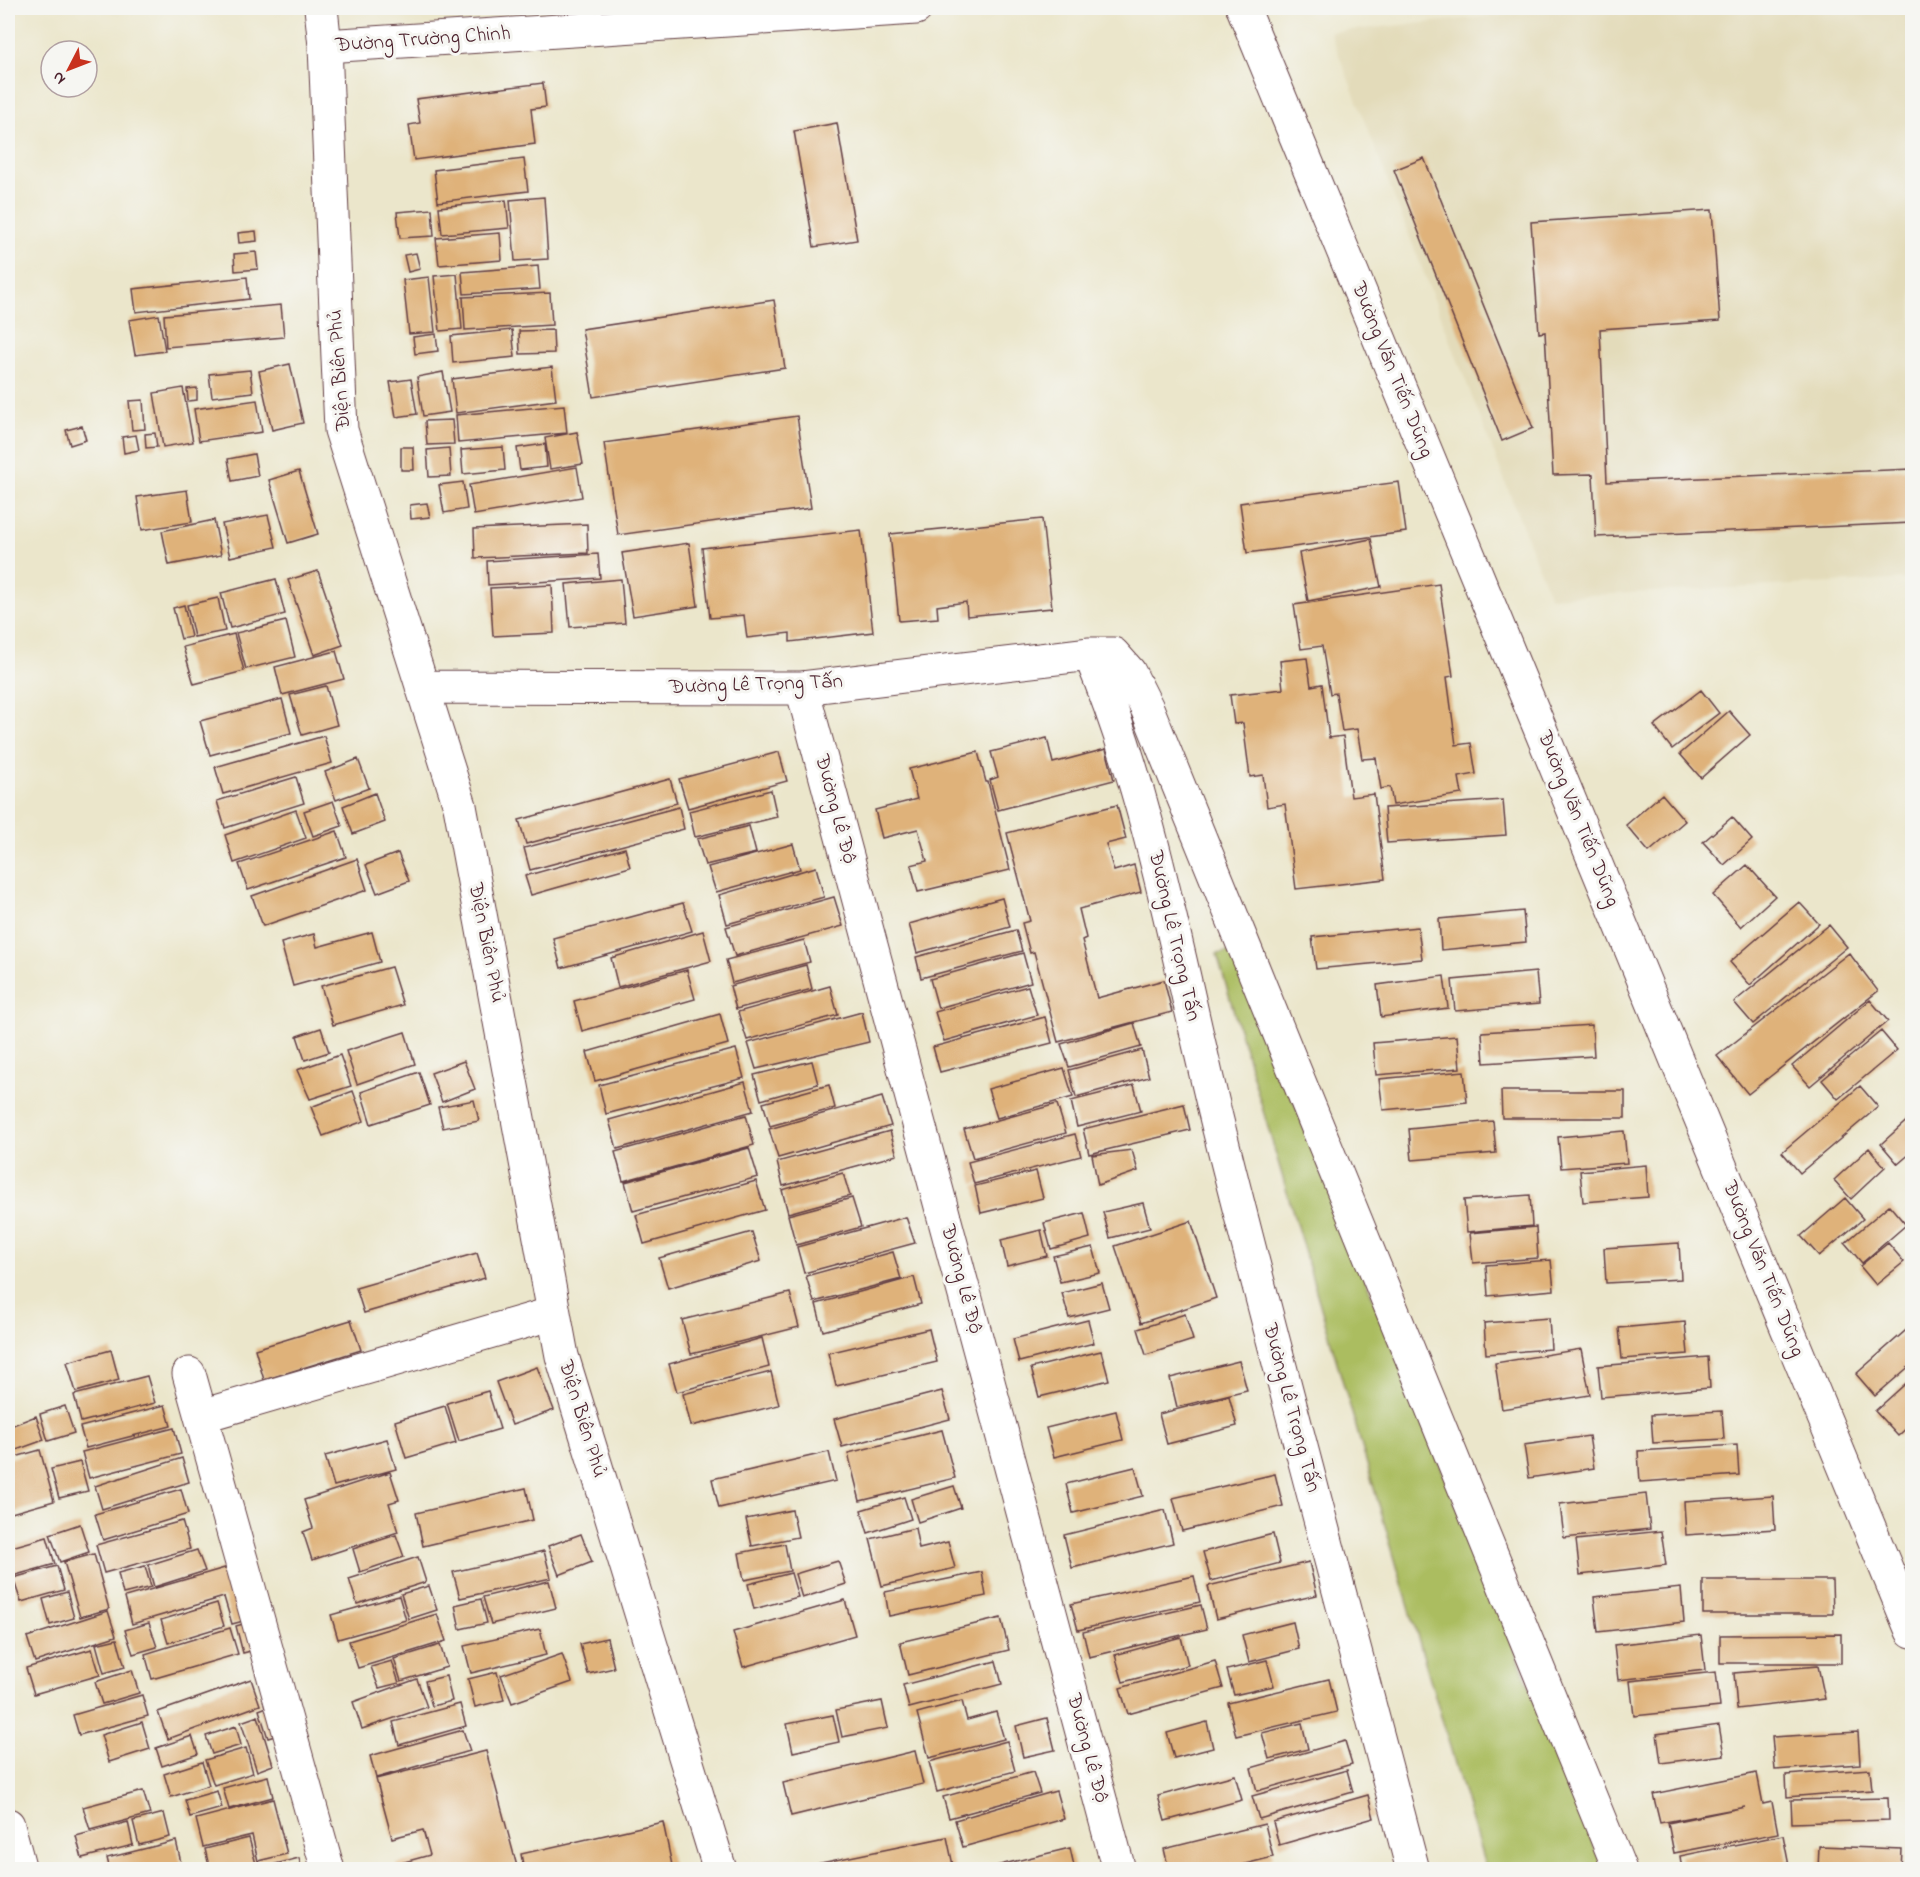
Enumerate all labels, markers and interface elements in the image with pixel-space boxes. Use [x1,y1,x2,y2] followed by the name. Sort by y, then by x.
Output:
[333,19,512,63] street label: Đường Trường Chinh
[39,39,99,99] north arrow
[47,66,72,90] text: N
[1341,277,1441,463] street label: Đường Văn Tiến Dũng
[321,308,359,433] street label: Điện Biên Phủ
[668,667,844,705] street label: Đường Lê Trọng Tấn
[1527,726,1627,912] street label: Đường Văn Tiến Dũng
[804,750,864,868] street label: Đường Lê Độ
[1138,847,1208,1025] street label: Đường Lê Trọng Tấn
[460,880,512,1005] street label: Điện Biên Phủ
[1712,1176,1812,1362] street label: Đường Văn Tiến Dũng
[930,1220,990,1338] street label: Đường Lê Độ
[1252,1319,1328,1496] street label: Đường Lê Trọng Tấn
[550,1356,614,1481] street label: Điện Biên Phủ
[1056,1689,1116,1807] street label: Đường Lê Độ

